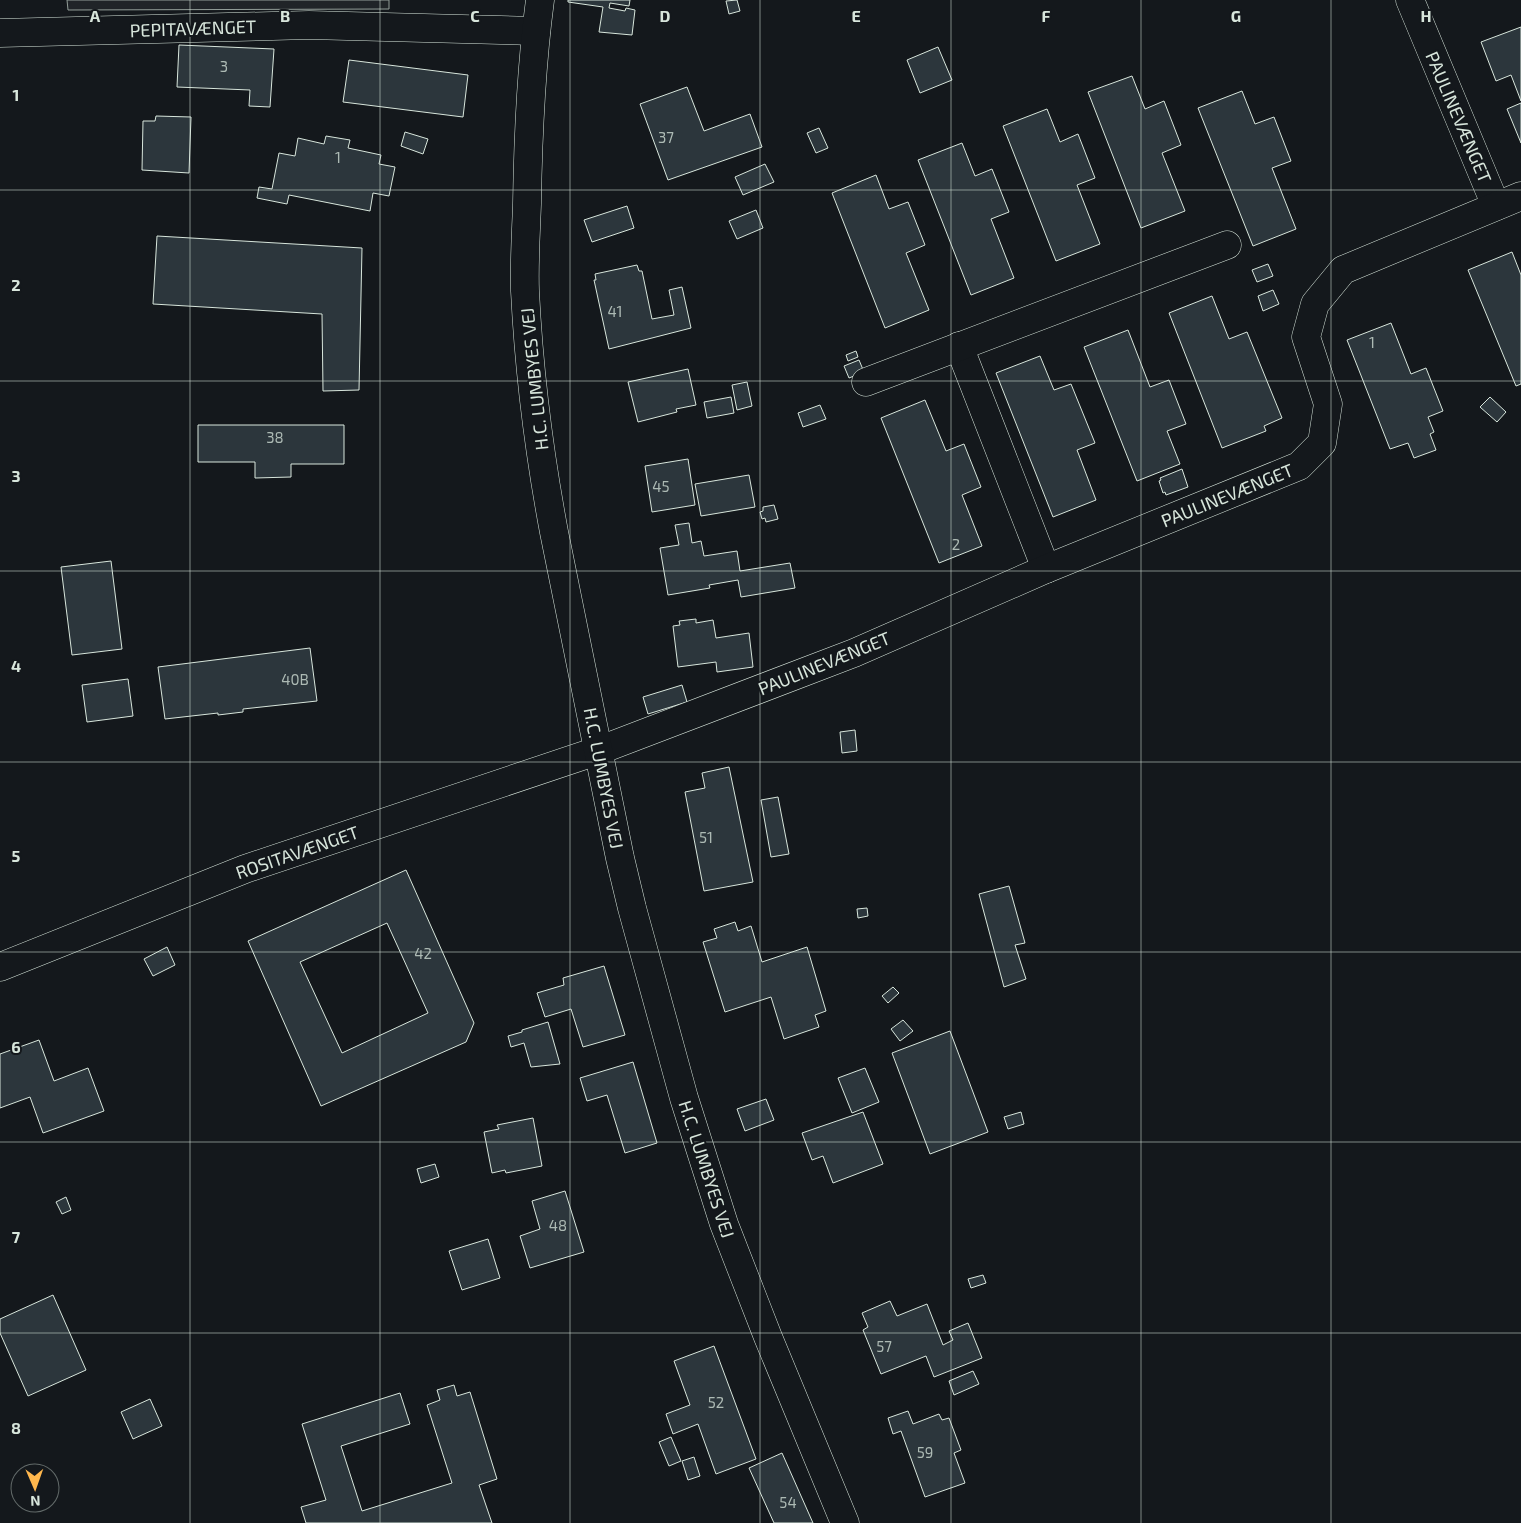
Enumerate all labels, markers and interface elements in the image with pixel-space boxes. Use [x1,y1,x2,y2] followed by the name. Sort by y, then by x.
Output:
[90,6,101,25] text: A
[280,6,290,25] text: B
[470,6,480,25] text: C
[660,6,671,25] text: D
[851,6,861,25] text: E
[1042,6,1051,25] text: F
[1231,6,1241,25] text: G
[1420,6,1432,25] text: H
[129,15,257,41] street label: PEPITAVÆNGET
[1421,48,1497,186] street label: PAULINEVÆNGET
[220,57,228,75] house number: 3
[13,85,19,104] text: 1
[658,128,674,146] house number: 37
[335,148,341,166] house number: 1
[11,275,21,294] text: 2
[607,302,623,320] house number: 41
[516,307,552,451] street label: H.C. LUMBYES VEJ
[1369,333,1375,351] house number: 1
[266,428,284,446] house number: 38
[1158,458,1297,532] street label: PAULINEVÆNGET
[11,466,21,485] text: 3
[652,477,670,495] house number: 45
[952,535,960,553] house number: 2
[755,626,894,700] street label: PAULINEVÆNGET
[11,656,21,675] text: 4
[281,670,309,688] house number: 40B
[580,706,628,850] street label: H.C. LUMBYES VEJ
[233,821,362,883] street label: ROSITAVÆNGET
[699,828,713,846] house number: 51
[12,846,21,865] text: 5
[414,944,432,962] house number: 42
[11,1037,21,1056] text: 6
[674,1097,740,1241] street label: H.C. LUMBYES VEJ
[549,1216,567,1234] house number: 48
[12,1227,21,1246] text: 7
[876,1337,892,1355] house number: 57
[708,1393,724,1411] house number: 52
[11,1418,21,1437] text: 8
[917,1443,933,1461] house number: 59
[10,1463,60,1513] north arrow
[30,1493,41,1510] text: N
[779,1493,797,1511] house number: 54

